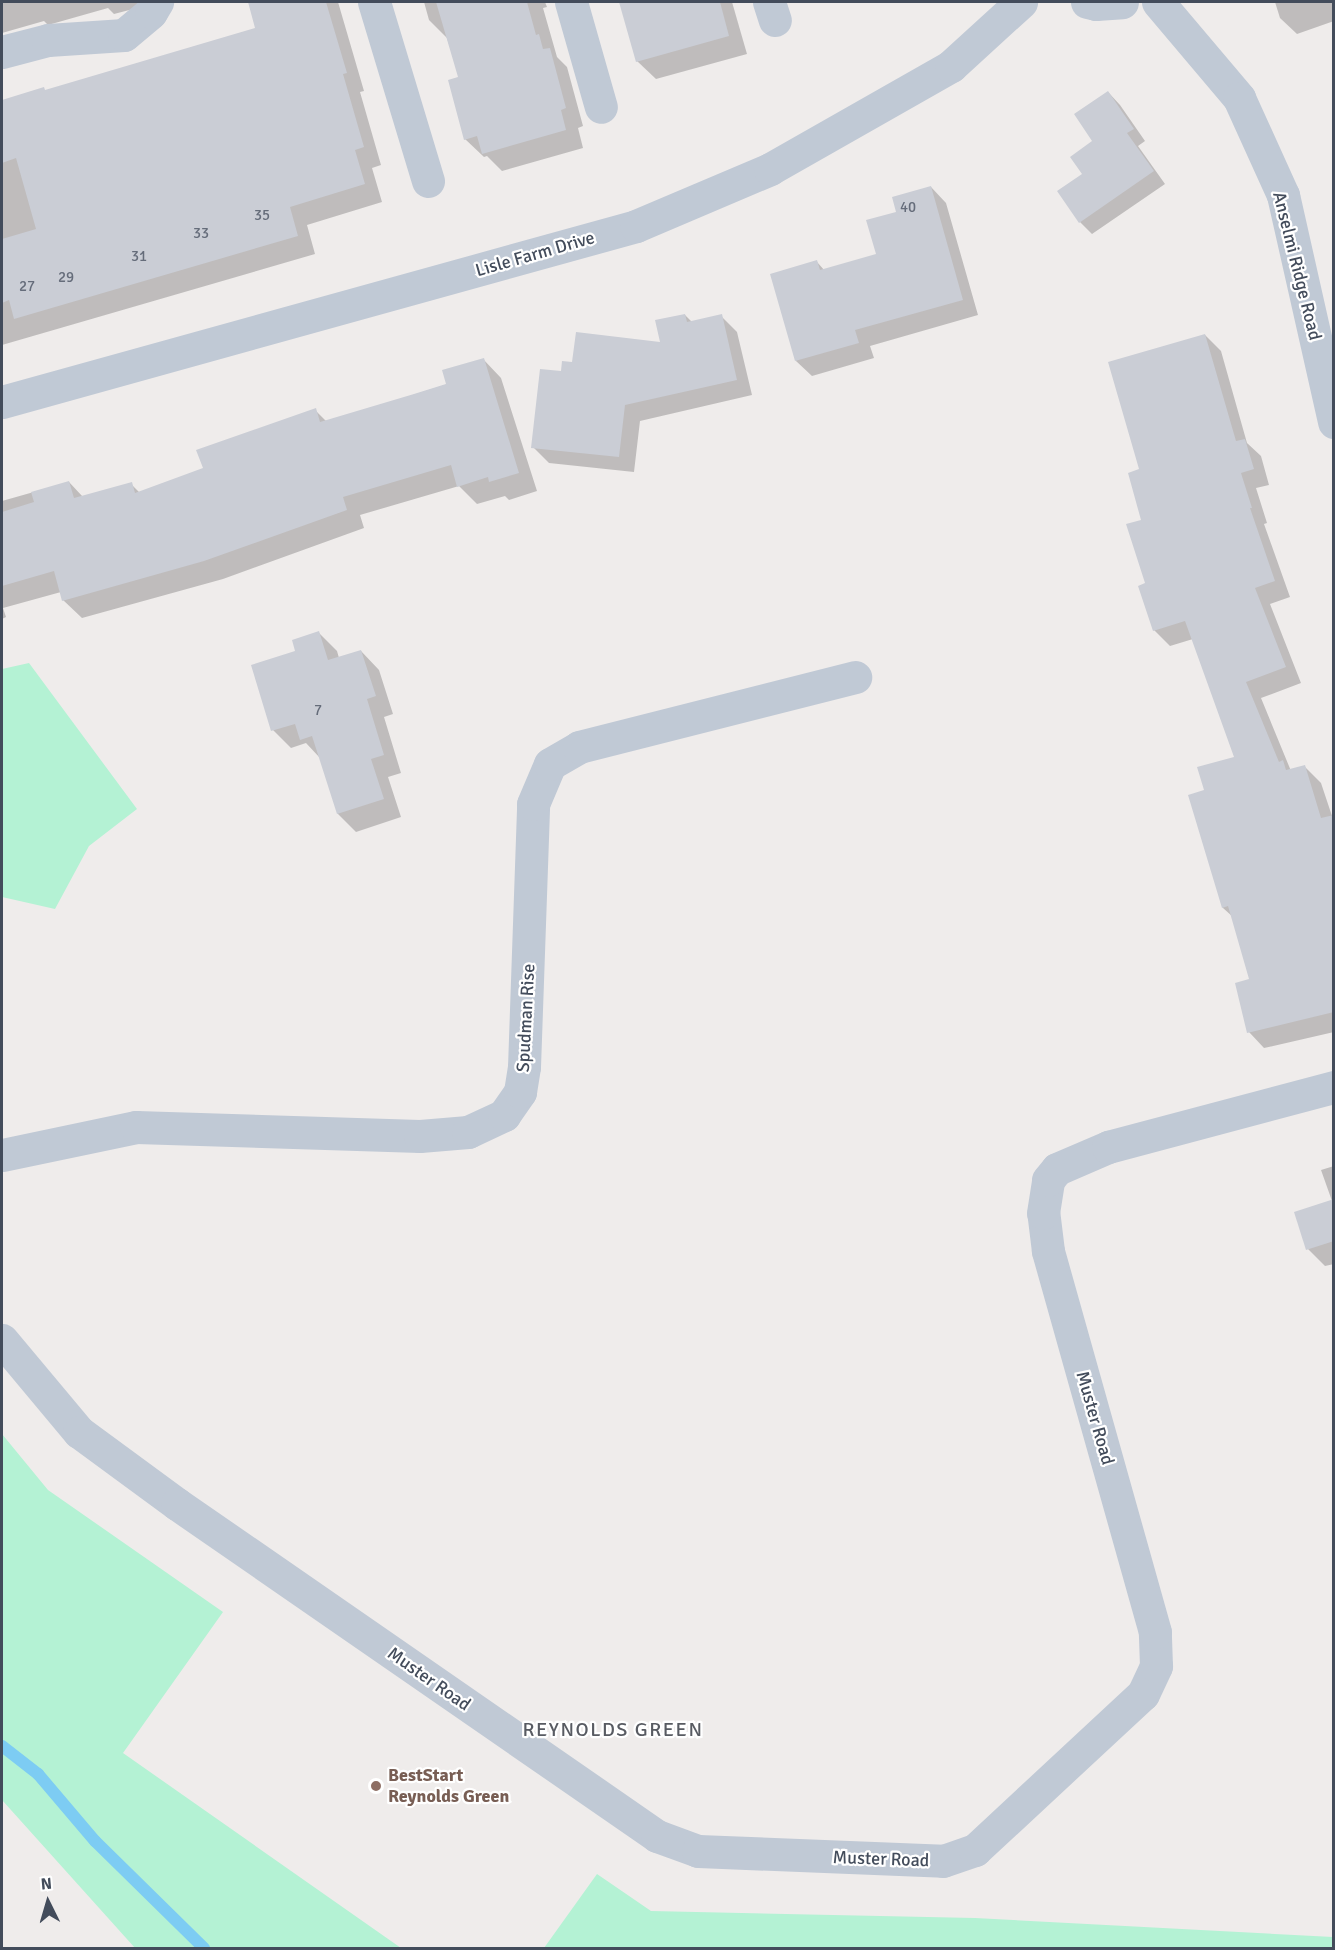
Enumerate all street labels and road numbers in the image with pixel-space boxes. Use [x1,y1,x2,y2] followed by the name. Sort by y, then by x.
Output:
[1268,189,1326,343] street label: Anselmi Ridge Road
[473,227,597,281] street label: Lisle Farm Drive
[512,963,540,1073] street label: Spudman Rise
[1071,1369,1119,1467] street label: Muster Road
[383,1642,475,1716] street label: Muster Road
[832,1847,930,1871] street label: Muster Road

